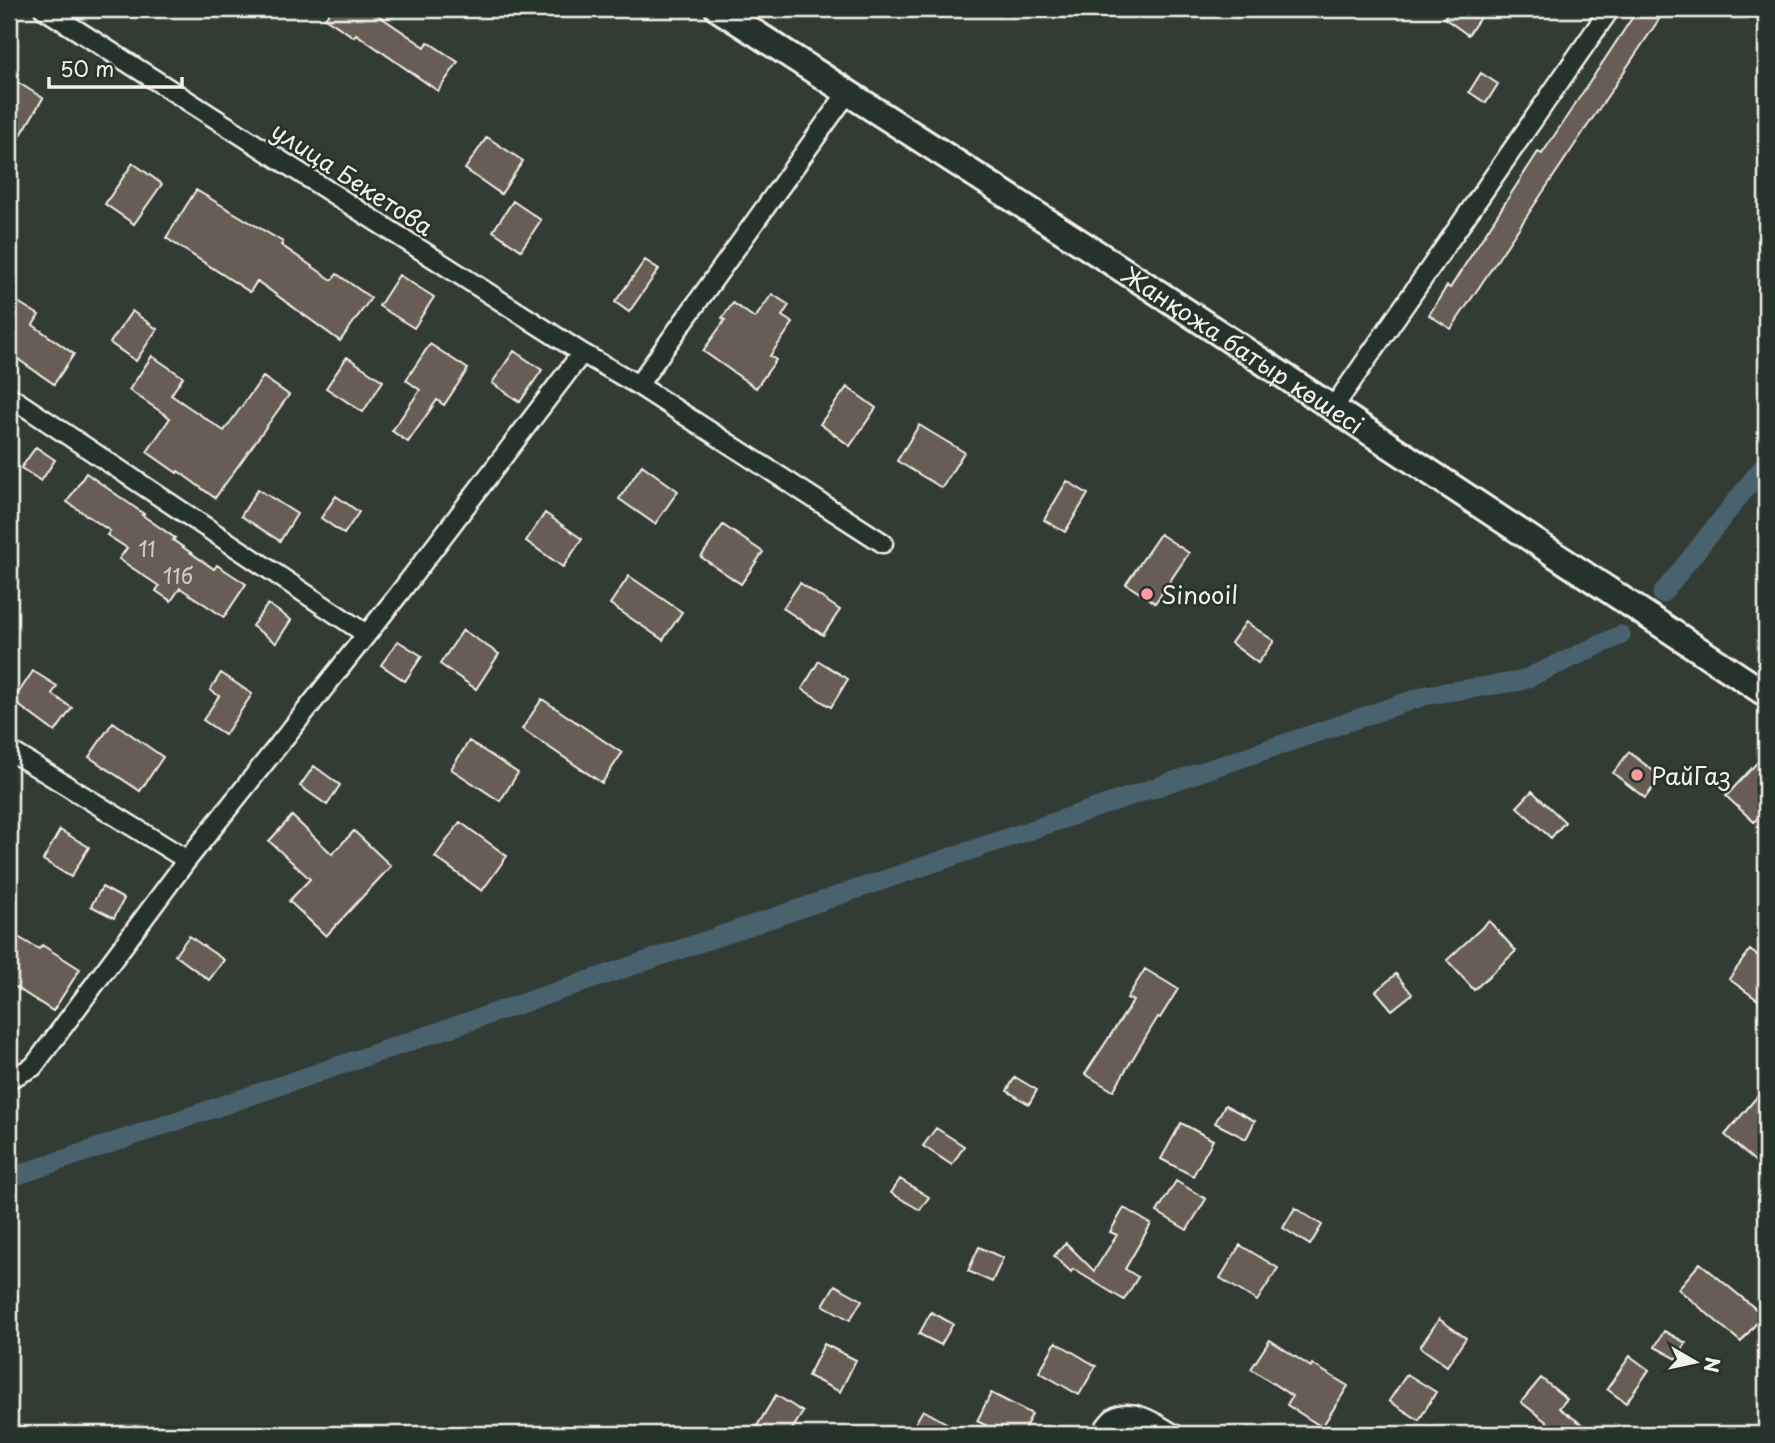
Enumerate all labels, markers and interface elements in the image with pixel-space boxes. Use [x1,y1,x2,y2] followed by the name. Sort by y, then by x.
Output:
[49,46,182,90] scale bar
[60,52,114,84] text: 50 m
[265,112,441,244] street label: улица Бекетова
[1116,256,1372,442] street label: Жанқожа батыр көшесі
[138,532,156,564] house number: 11
[163,559,194,591] house number: 11б
[1161,576,1238,612] place label: Sinooil
[1139,586,1155,602] marker: Sinooil
[1651,757,1731,793] place label: РайГаз
[1629,767,1645,783] marker: РайГаз
[1660,1328,1730,1398] north arrow
[1698,1355,1728,1374] text: N

